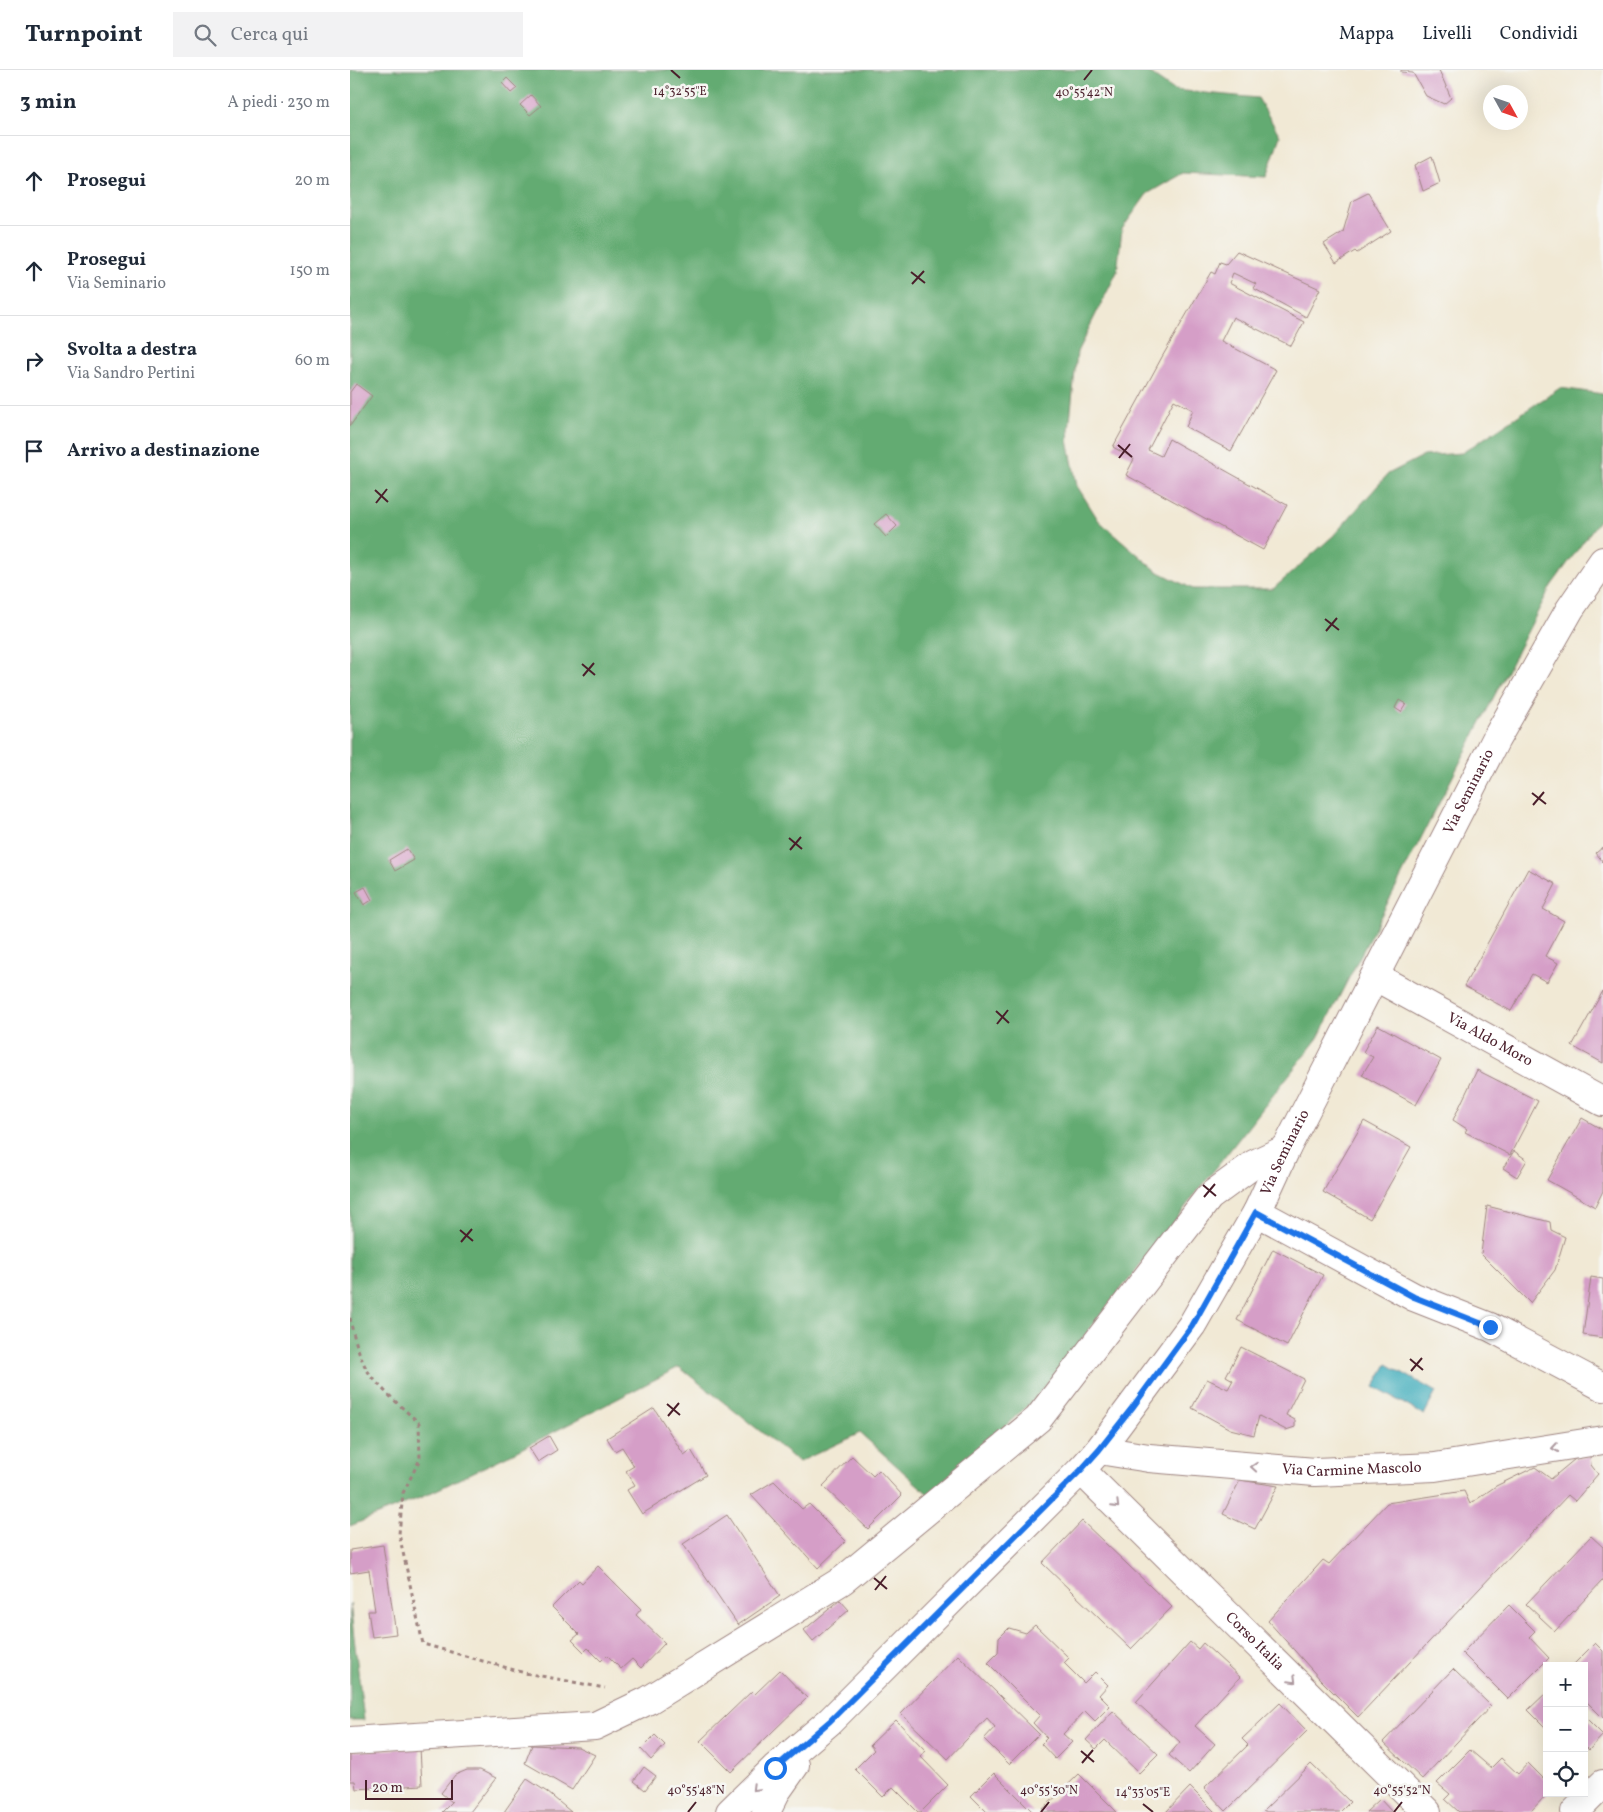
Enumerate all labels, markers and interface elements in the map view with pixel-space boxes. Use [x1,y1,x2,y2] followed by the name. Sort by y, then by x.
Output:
[173,12,523,57] search box
[25,18,143,52] text: Turnpoint
[191,21,219,49] icon: search
[231,22,309,48] text: Cerca qui
[1339,22,1394,47] text: Mappa
[1422,22,1472,47] text: Livelli
[1500,22,1578,47] text: Condividi
[653,84,707,100] text: 14°32'55"E
[1055,85,1113,101] text: 40°55'42"N
[1483,85,1528,130] north arrow
[20,88,76,117] text: 3 min
[228,92,330,114] text: A piedi · 230 m
[20,167,48,195] icon: ahead
[67,168,146,194] text: Prosegui
[295,170,330,192] text: 20 m
[67,247,146,273] text: Prosegui
[20,257,48,285] icon: ahead
[289,260,330,282] text: 150 m
[67,273,166,295] text: Via Seminario
[67,337,197,363] text: Svolta a destra
[20,347,48,375] icon: right
[295,350,330,372] text: 60 m
[67,363,195,385] text: Via Sandro Pertini
[20,437,48,465] icon: arrive
[67,438,260,464] text: Arrivo a destinazione
[1438,746,1500,838] street label: Via Seminario
[1443,1008,1537,1072] street label: Via Aldo Moro
[1255,1106,1315,1199] street label: Via Seminario
[1479,1316,1502,1339] route end
[1551,1442,1559,1452] one-way arrow
[1281,1457,1422,1483] street label: Via Carmine Mascolo
[1250,1462,1258,1473] one-way arrow
[1110,1499,1119,1508] one-way arrow
[1220,1607,1289,1676] street label: Corso Italia
[1543,1662,1588,1797] map controls
[1543,1662,1588,1707] button: +
[1288,1674,1297,1683] one-way arrow
[1543,1707,1588,1752] button: −
[1543,1752,1588,1797] button: locate
[764,1757,787,1780] route start
[365,1777,452,1800] scale bar
[372,1779,403,1798] text: 20 m
[751,1782,760,1791] one-way arrow
[667,1783,725,1799] text: 40°55'48"N
[1020,1783,1078,1799] text: 40°55'50"N
[1373,1783,1431,1799] text: 40°55'52"N
[1116,1785,1170,1801] text: 14°33'05"E

